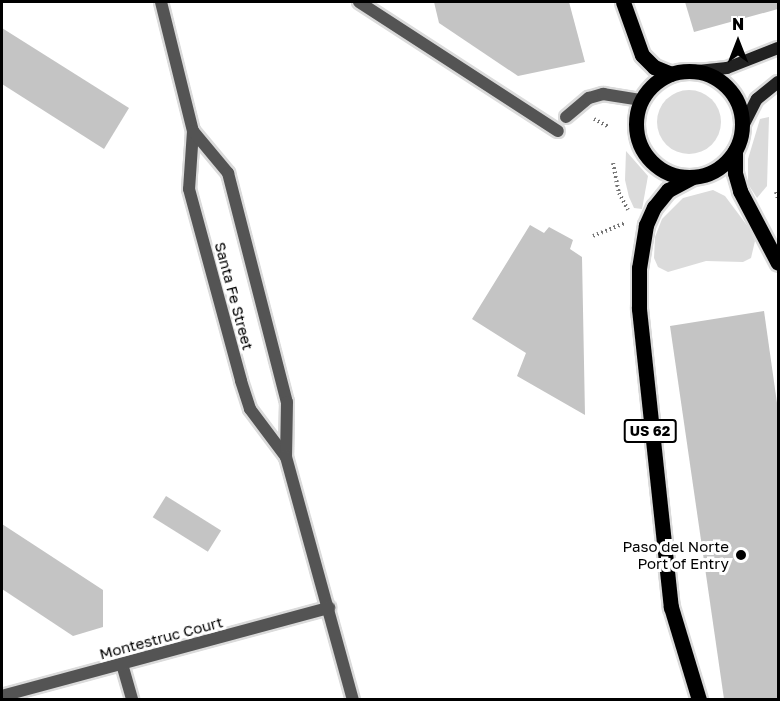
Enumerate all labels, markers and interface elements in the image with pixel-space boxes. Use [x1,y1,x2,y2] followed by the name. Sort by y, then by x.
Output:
[708,12,768,72] north arrow
[732,14,744,34] text: N
[211,240,257,352] street label: Santa Fe Street
[623,420,677,442] road number: US 62
[622,537,729,572] place label: Paso del Norte Port of Entry
[734,548,748,562] marker: Paso del Norte Port of Entry
[97,613,225,663] street label: Montestruc Court

